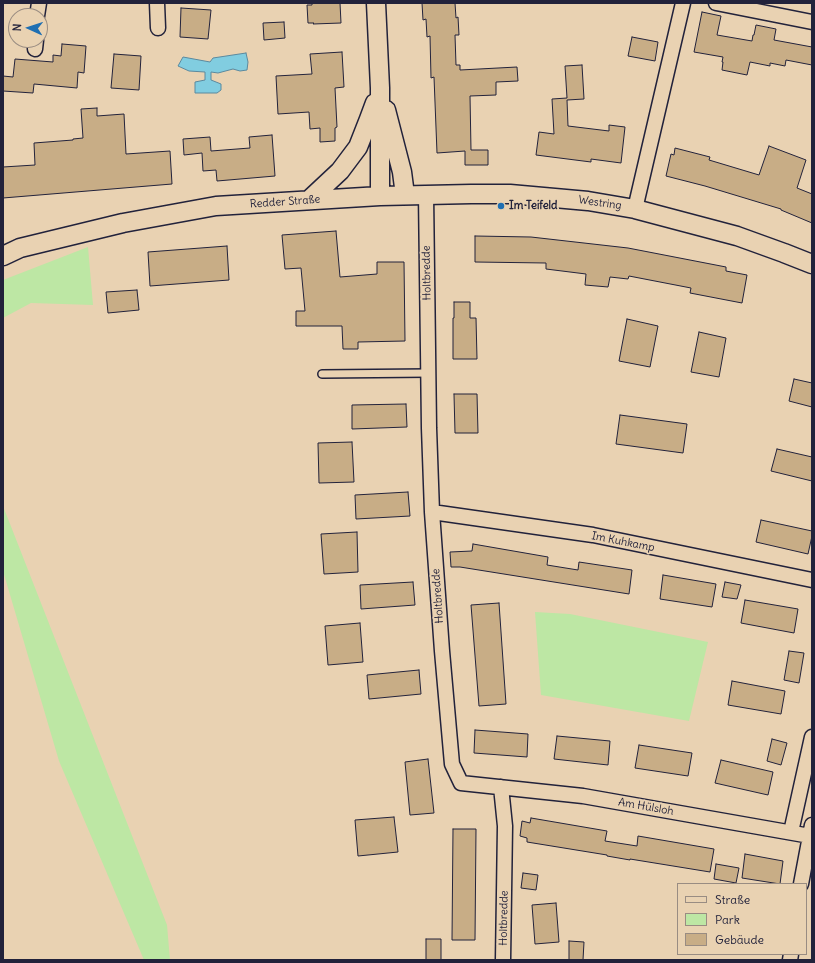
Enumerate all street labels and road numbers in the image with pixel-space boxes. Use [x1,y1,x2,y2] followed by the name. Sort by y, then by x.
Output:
[249,193,321,211] street label: Redder Straße
[577,193,623,213] street label: Westring
[420,245,434,301] street label: Holtbredde
[590,529,656,555] street label: Im Kuhkamp
[429,568,447,624] street label: Holtbredde
[617,796,675,818] street label: Am Hülsloh
[497,890,511,946] street label: Holtbredde

